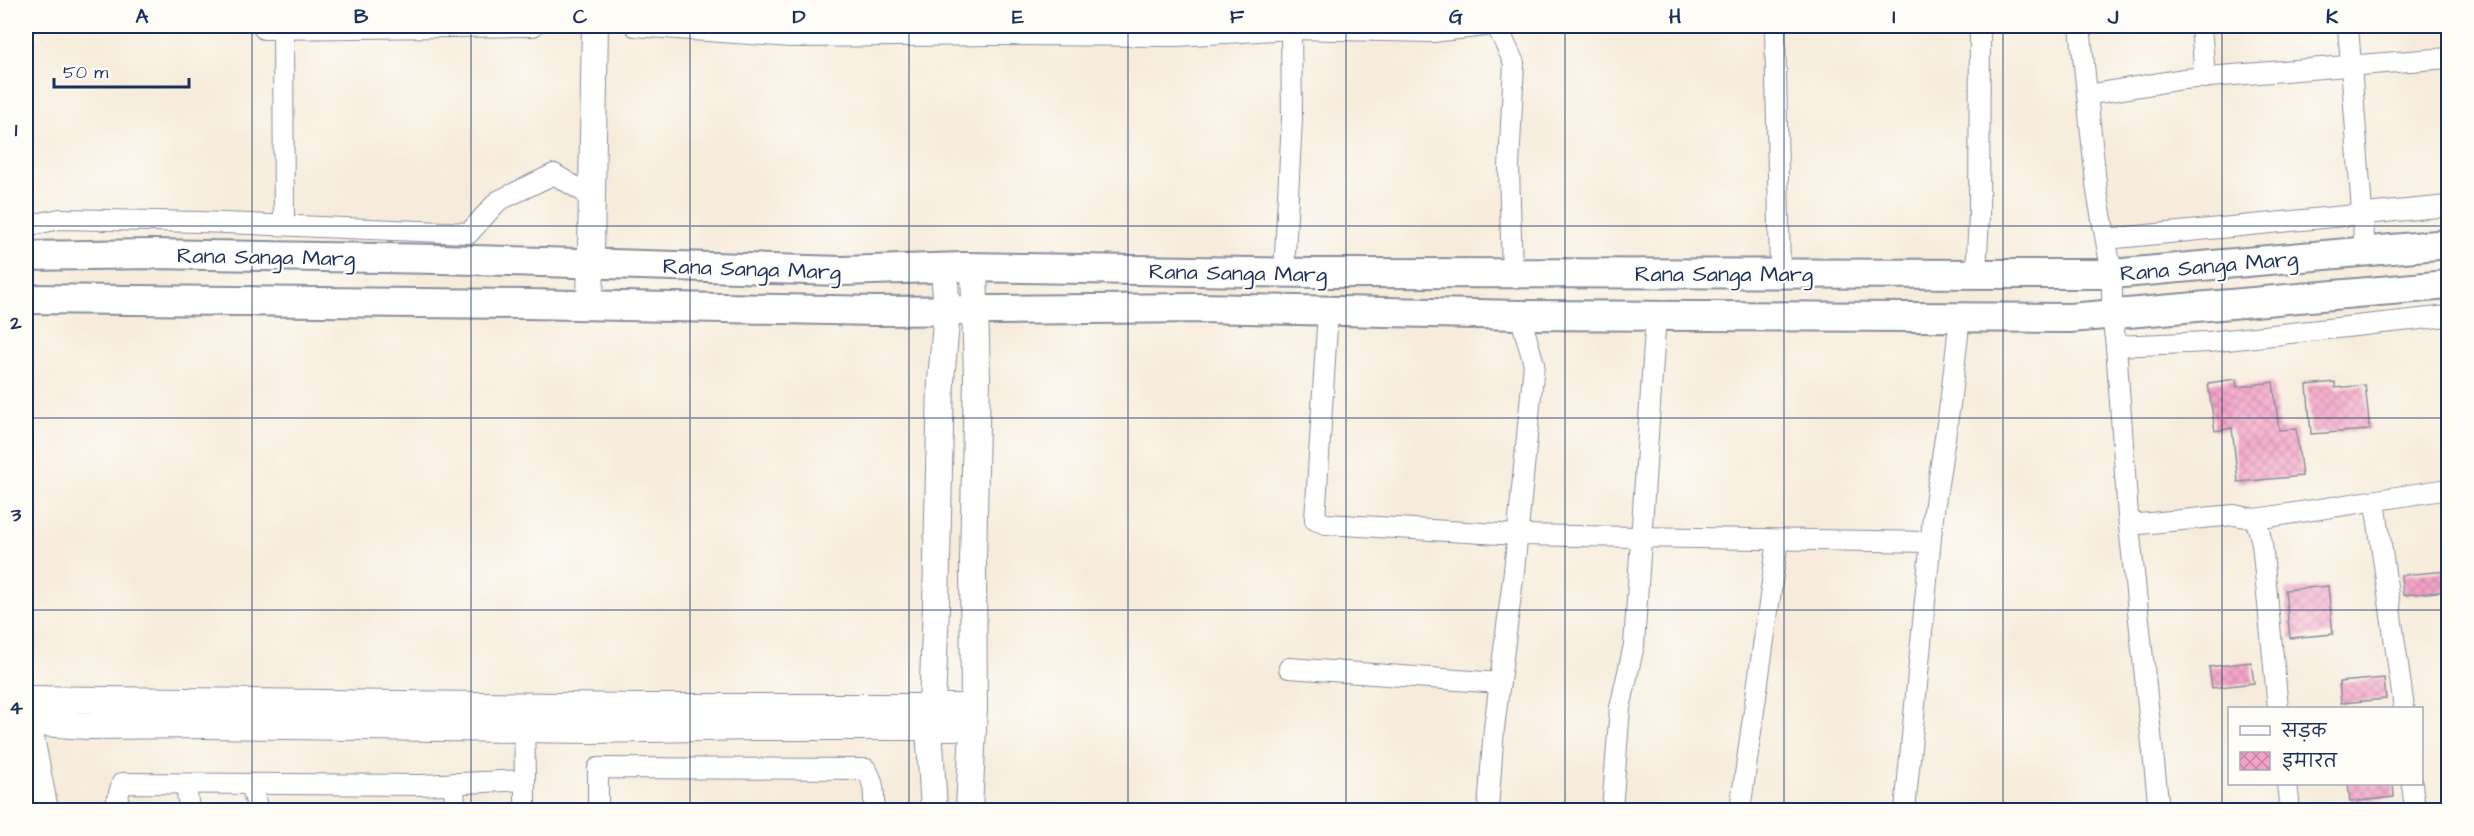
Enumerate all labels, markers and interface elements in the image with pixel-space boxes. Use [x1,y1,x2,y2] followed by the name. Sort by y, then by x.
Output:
[136,3,149,31] text: A
[354,3,369,31] text: B
[573,3,588,31] text: C
[793,3,806,31] text: D
[1012,3,1024,31] text: E
[1230,3,1245,31] text: F
[1449,3,1463,31] text: G
[1669,3,1681,31] text: H
[1892,3,1896,31] text: I
[2107,3,2119,31] text: J
[2326,3,2339,31] text: K
[54,51,189,89] scale bar
[63,60,108,85] text: 50 m
[15,116,18,144] text: 1
[176,240,355,276] street label: Rana Sanga Marg
[2119,243,2299,291] street label: Rana Sanga Marg
[662,251,842,289] street label: Rana Sanga Marg
[1148,256,1327,292] street label: Rana Sanga Marg
[1635,259,1813,291] street label: Rana Sanga Marg
[9,309,22,337] text: 2
[10,501,22,529] text: 3
[9,694,23,722] text: 4
[2228,707,2423,785] legend
[2281,719,2327,744] text: सड़क
[2282,749,2338,774] text: इमारत

